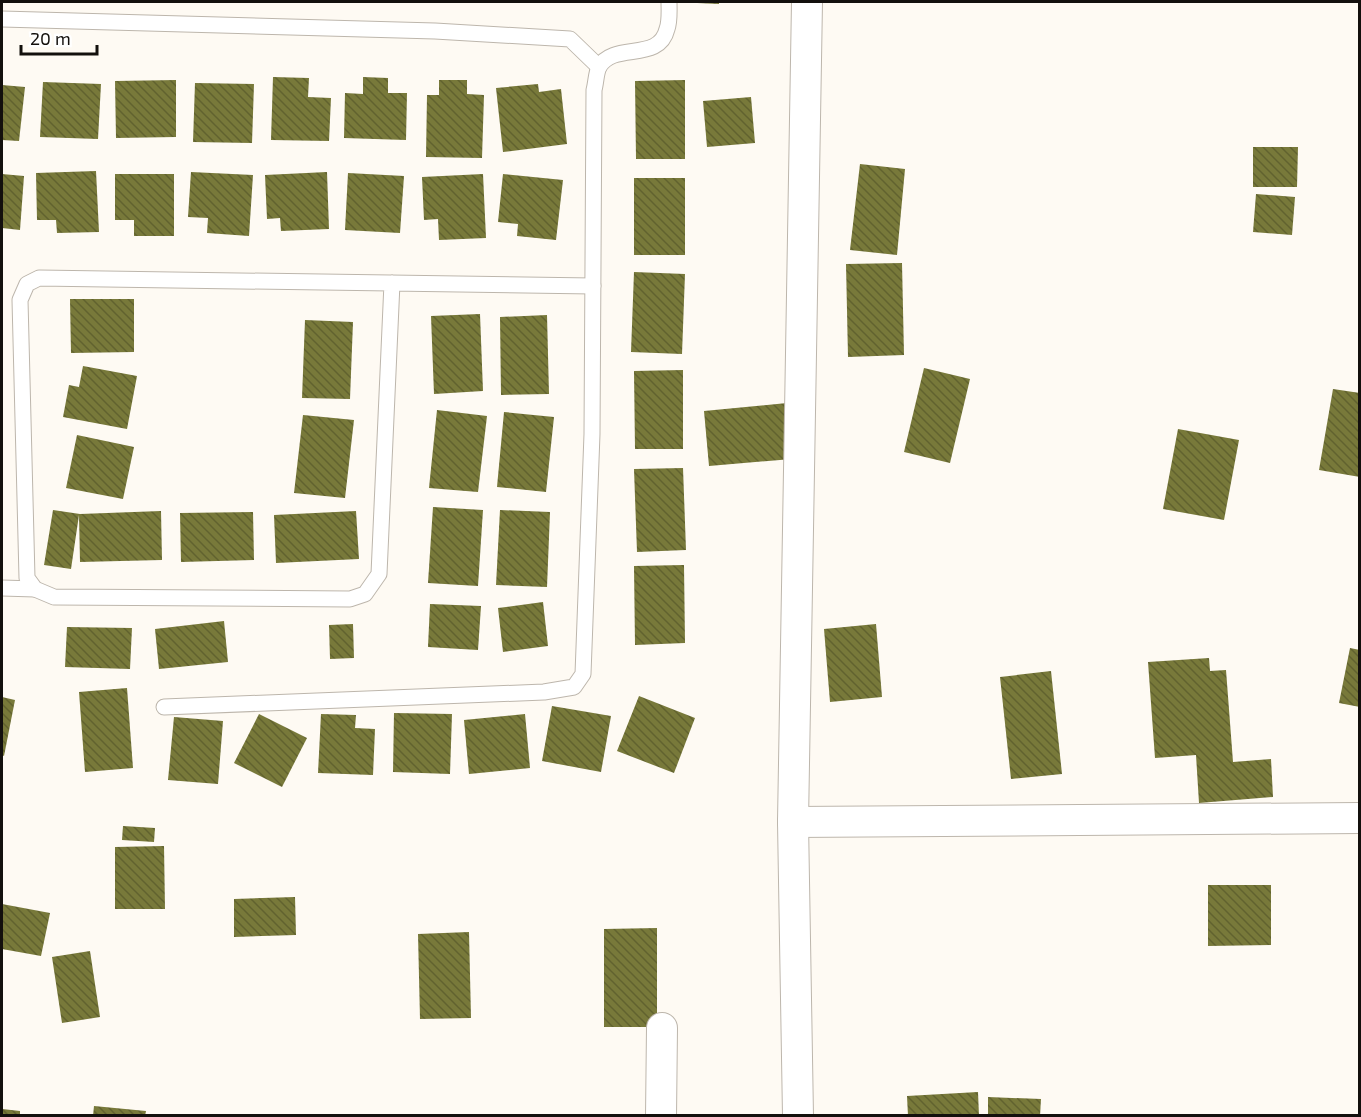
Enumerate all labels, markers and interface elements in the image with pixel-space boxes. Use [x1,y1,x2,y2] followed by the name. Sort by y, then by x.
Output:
[21,18,98,56] scale bar
[30,27,71,49] text: 20 m

